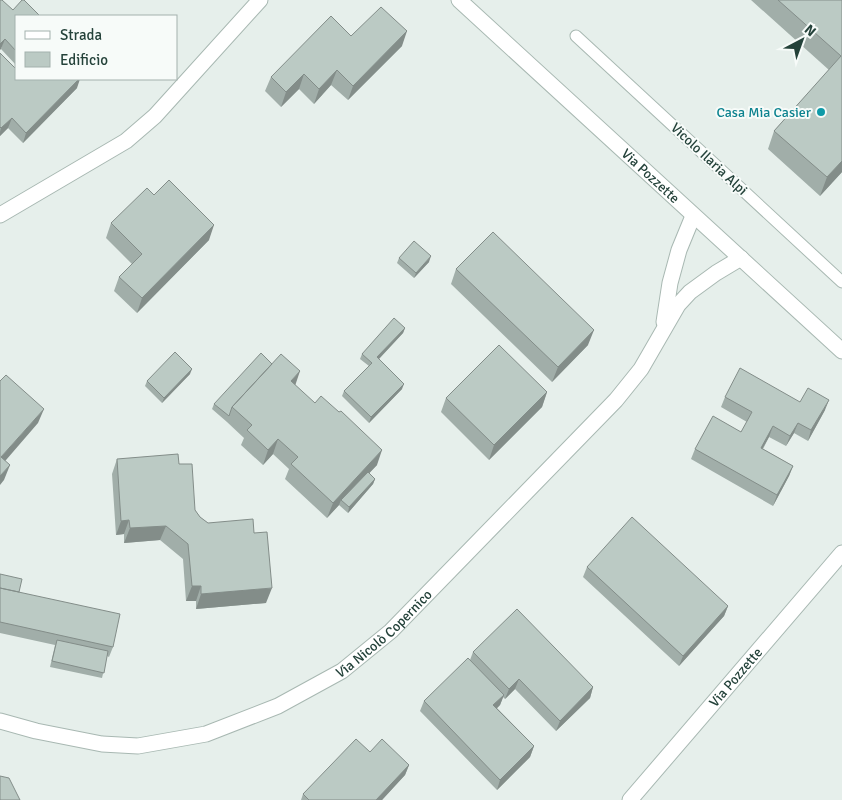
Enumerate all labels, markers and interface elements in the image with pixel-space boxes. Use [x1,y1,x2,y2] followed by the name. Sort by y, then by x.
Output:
[15,15,178,80] legend
[777,15,827,65] north arrow
[801,21,819,40] text: N
[60,26,102,44] text: Strada
[60,51,108,69] text: Edificio
[716,104,812,121] place label: Casa Mia Casier
[815,106,827,118] marker: Casa Mia Casier
[667,119,751,199] street label: Vicolo Ilaria Alpi
[618,145,683,206] street label: Via Pozzette
[333,586,435,681] street label: Via Nicolò Copernico
[705,644,766,710] street label: Via Pozzette

